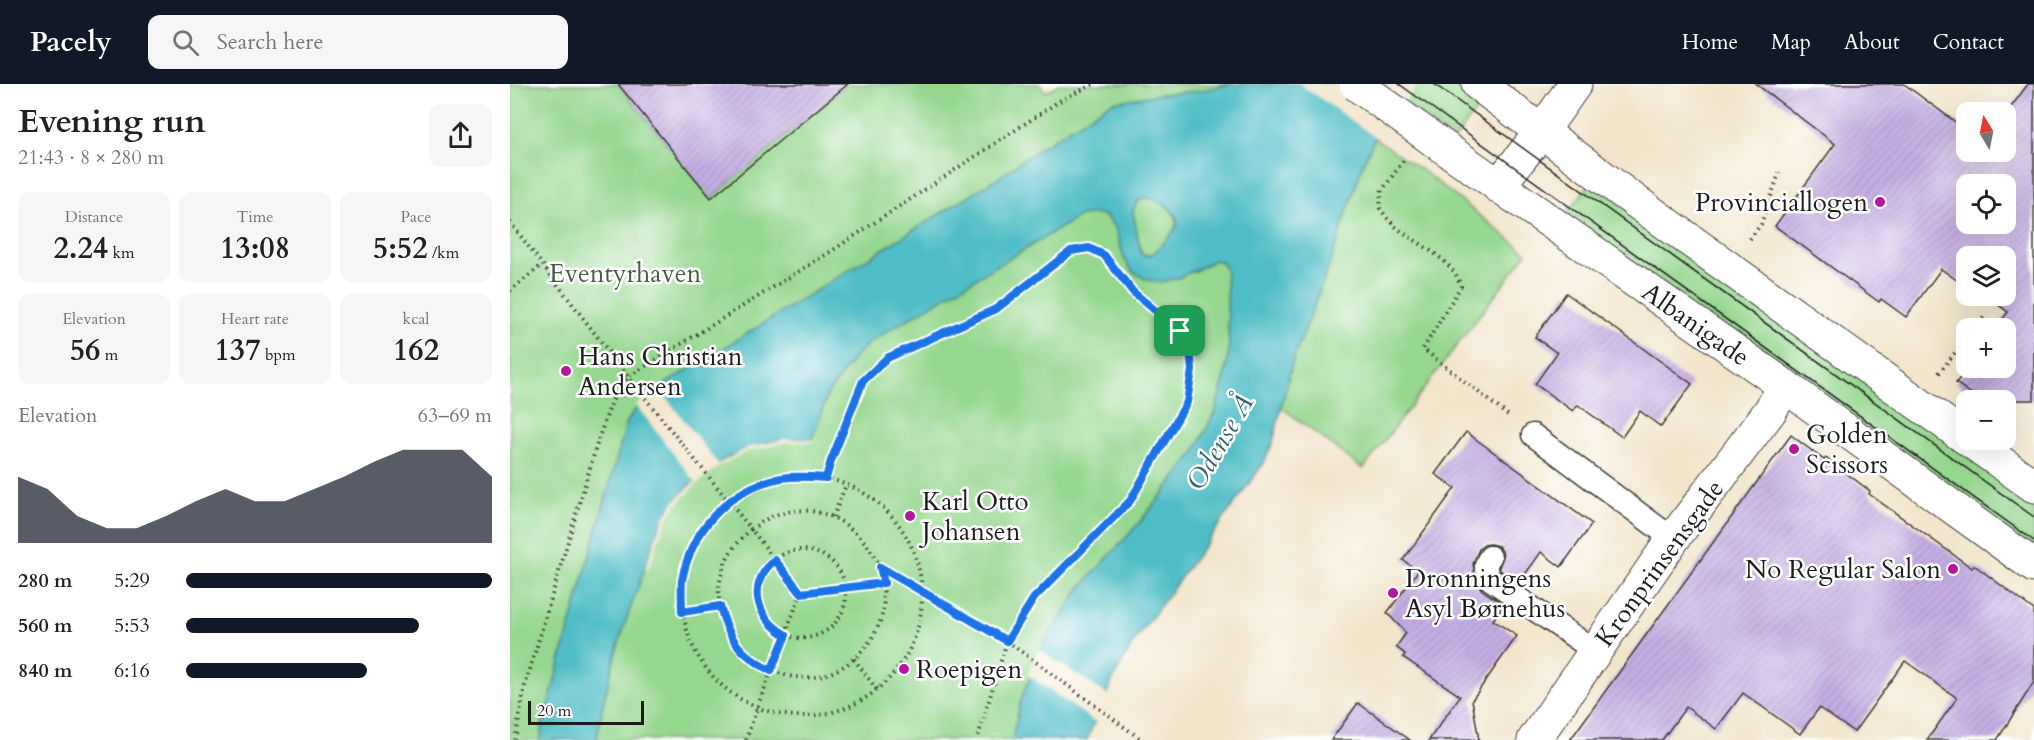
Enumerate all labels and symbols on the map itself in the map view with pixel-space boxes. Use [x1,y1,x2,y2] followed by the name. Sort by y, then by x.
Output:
[1956,102,2016,162] north arrow
[1695,185,1868,220] place label: Provinciallogen
[1873,195,1887,209] marker: Provinciallogen
[549,256,701,291] park label: Eventyrhaven
[1635,275,1756,374] street label: Albanigade
[1154,305,1205,356] pin
[578,339,743,404] place label: Hans Christian Andersen
[559,364,573,378] marker: Hans Christian Andersen
[1178,387,1263,497] water label: Odense Å
[1806,417,1888,482] place label: Golden Scissors
[1787,442,1801,456] marker: Golden Scissors
[1587,473,1732,654] street label: Kronprinsensgade
[918,484,1029,549] place label: Karl Otto Johansen
[903,509,917,523] marker: Karl Otto Johansen
[1745,552,1941,587] place label: No Regular Salon
[1405,561,1565,626] place label: Dronningens Asyl Børnehus
[1946,562,1960,576] marker: No Regular Salon
[1386,586,1400,600] marker: Dronningens Asyl Børnehus
[916,652,1022,687] place label: Roepigen
[897,662,911,676] marker: Roepigen
[528,698,644,726] scale bar

